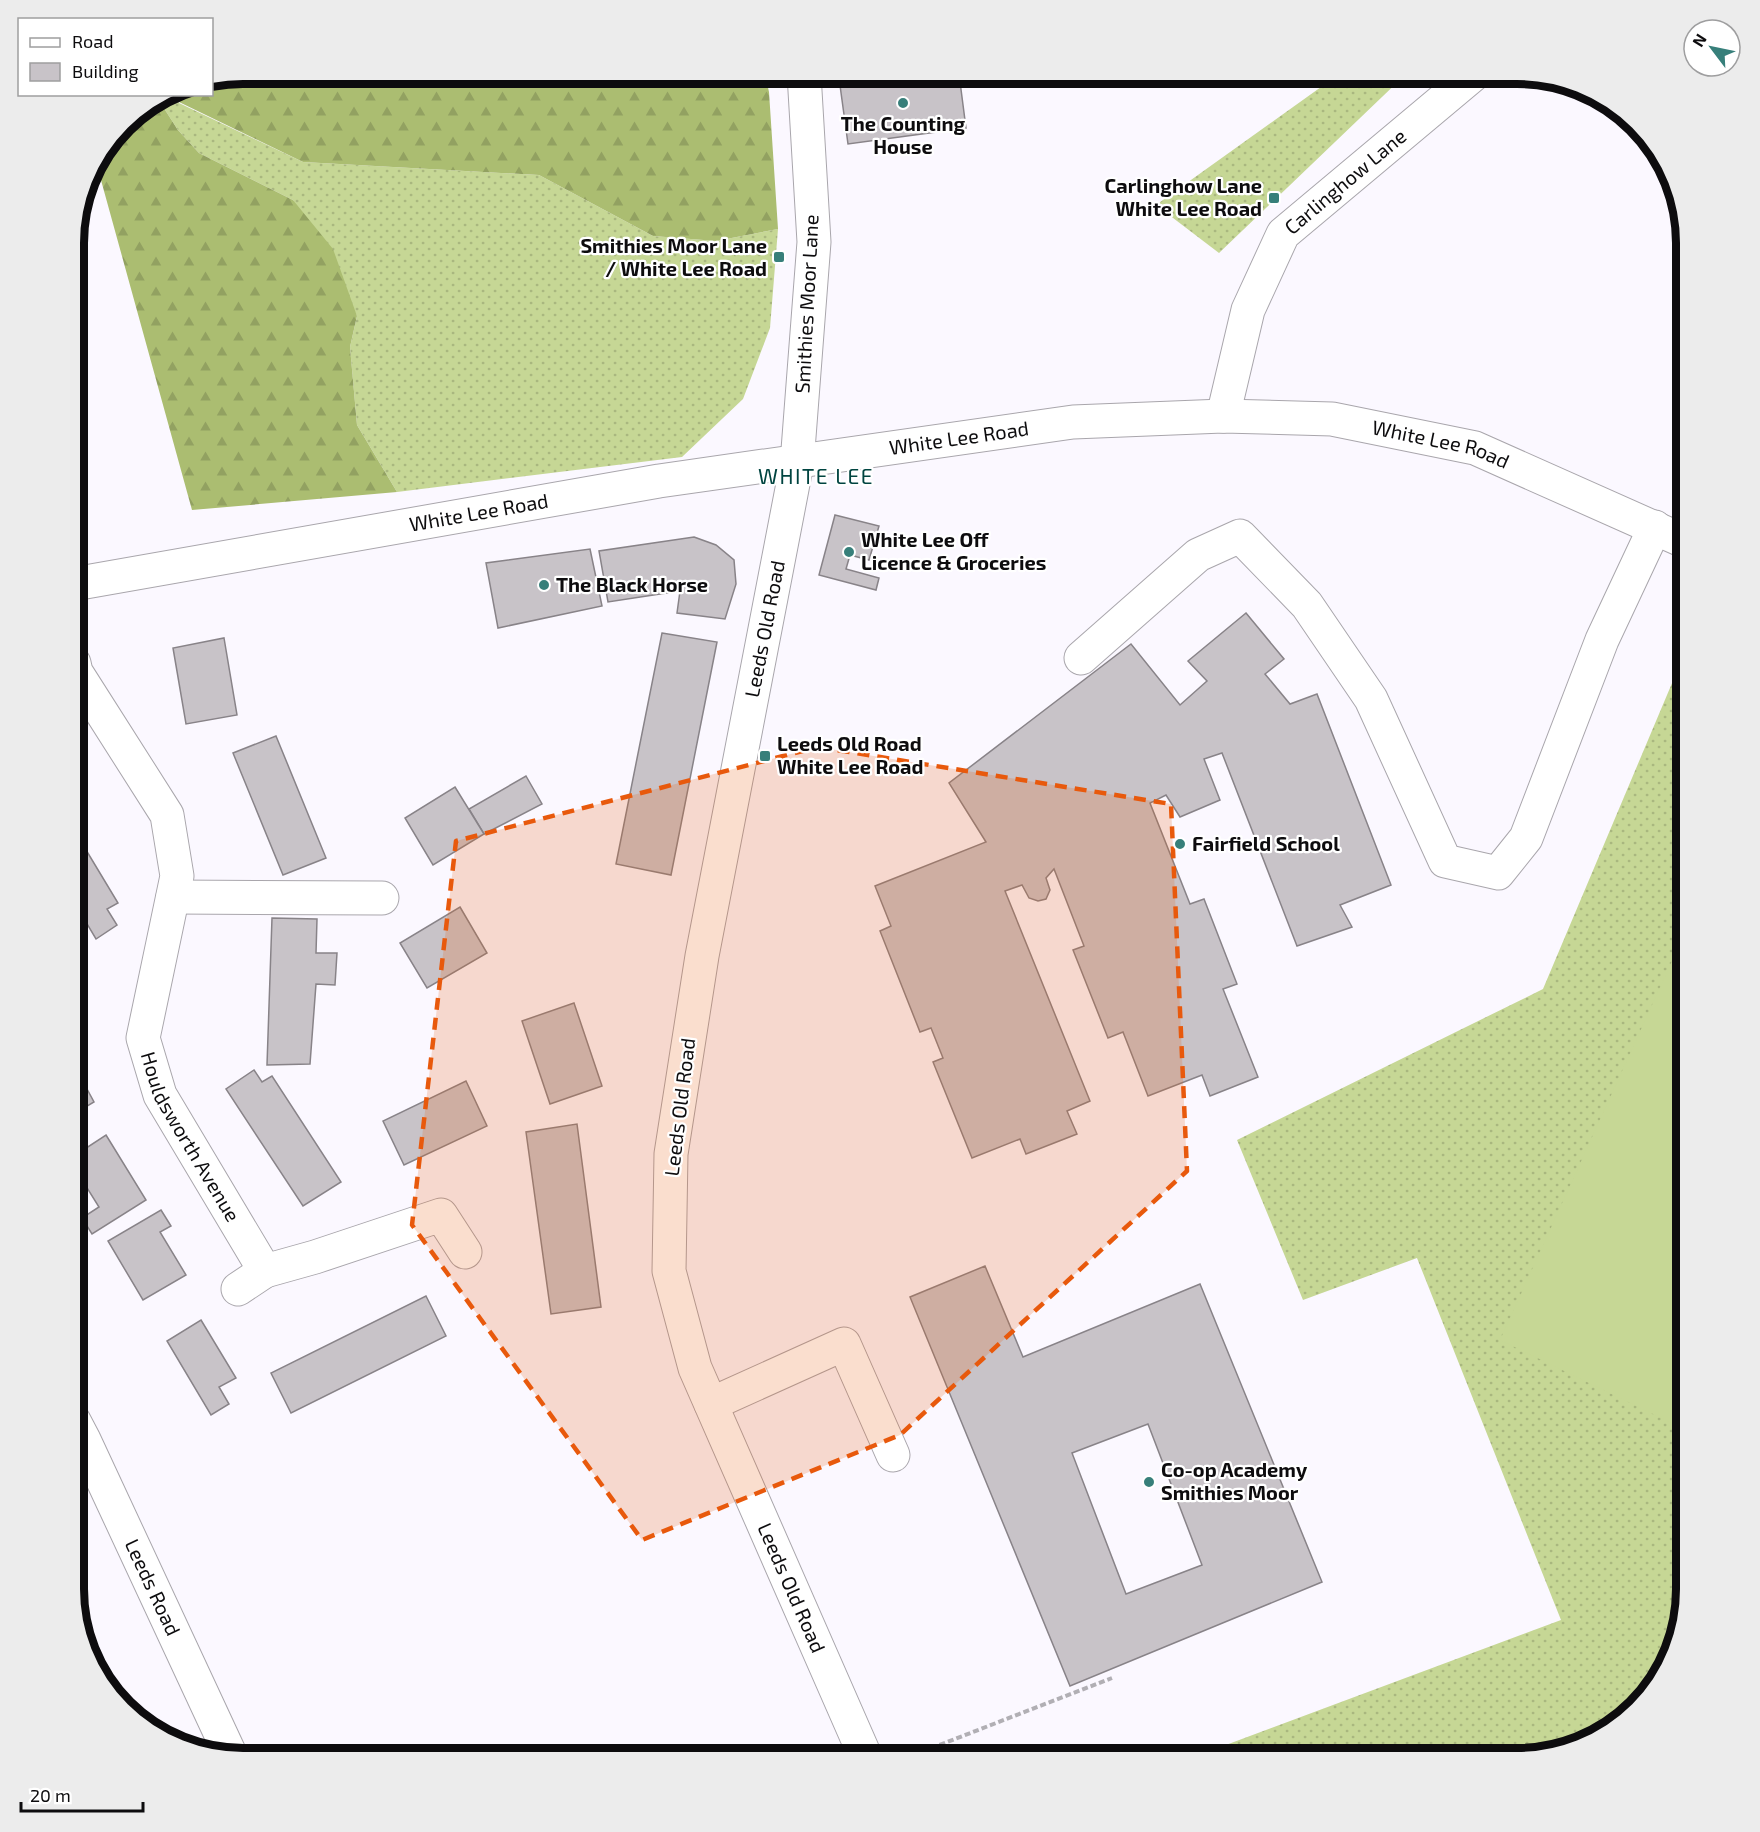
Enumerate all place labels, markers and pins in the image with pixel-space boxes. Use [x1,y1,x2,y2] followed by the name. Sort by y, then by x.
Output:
[896,96,910,110] marker: The Counting House
[841,111,966,158] place label: The Counting House
[1105,173,1262,220] place label: Carlinghow Lane White Lee Road
[1267,191,1281,205] marker: Carlinghow Lane White Lee Road
[580,233,767,280] place label: Smithies Moor Lane / White Lee Road
[772,250,786,264] marker: Smithies Moor Lane / White Lee Road
[861,527,1046,574] place label: White Lee Off Licence & Groceries
[842,545,856,559] marker: White Lee Off Licence & Groceries
[556,572,708,596] place label: The Black Horse
[537,578,551,592] marker: The Black Horse
[777,731,923,778] place label: Leeds Old Road White Lee Road
[758,749,772,763] marker: Leeds Old Road White Lee Road
[1192,831,1340,855] place label: Fairfield School
[1173,837,1187,851] marker: Fairfield School
[1161,1457,1308,1504] place label: Co-op Academy Smithies Moor
[1142,1475,1156,1489] marker: Co-op Academy Smithies Moor

